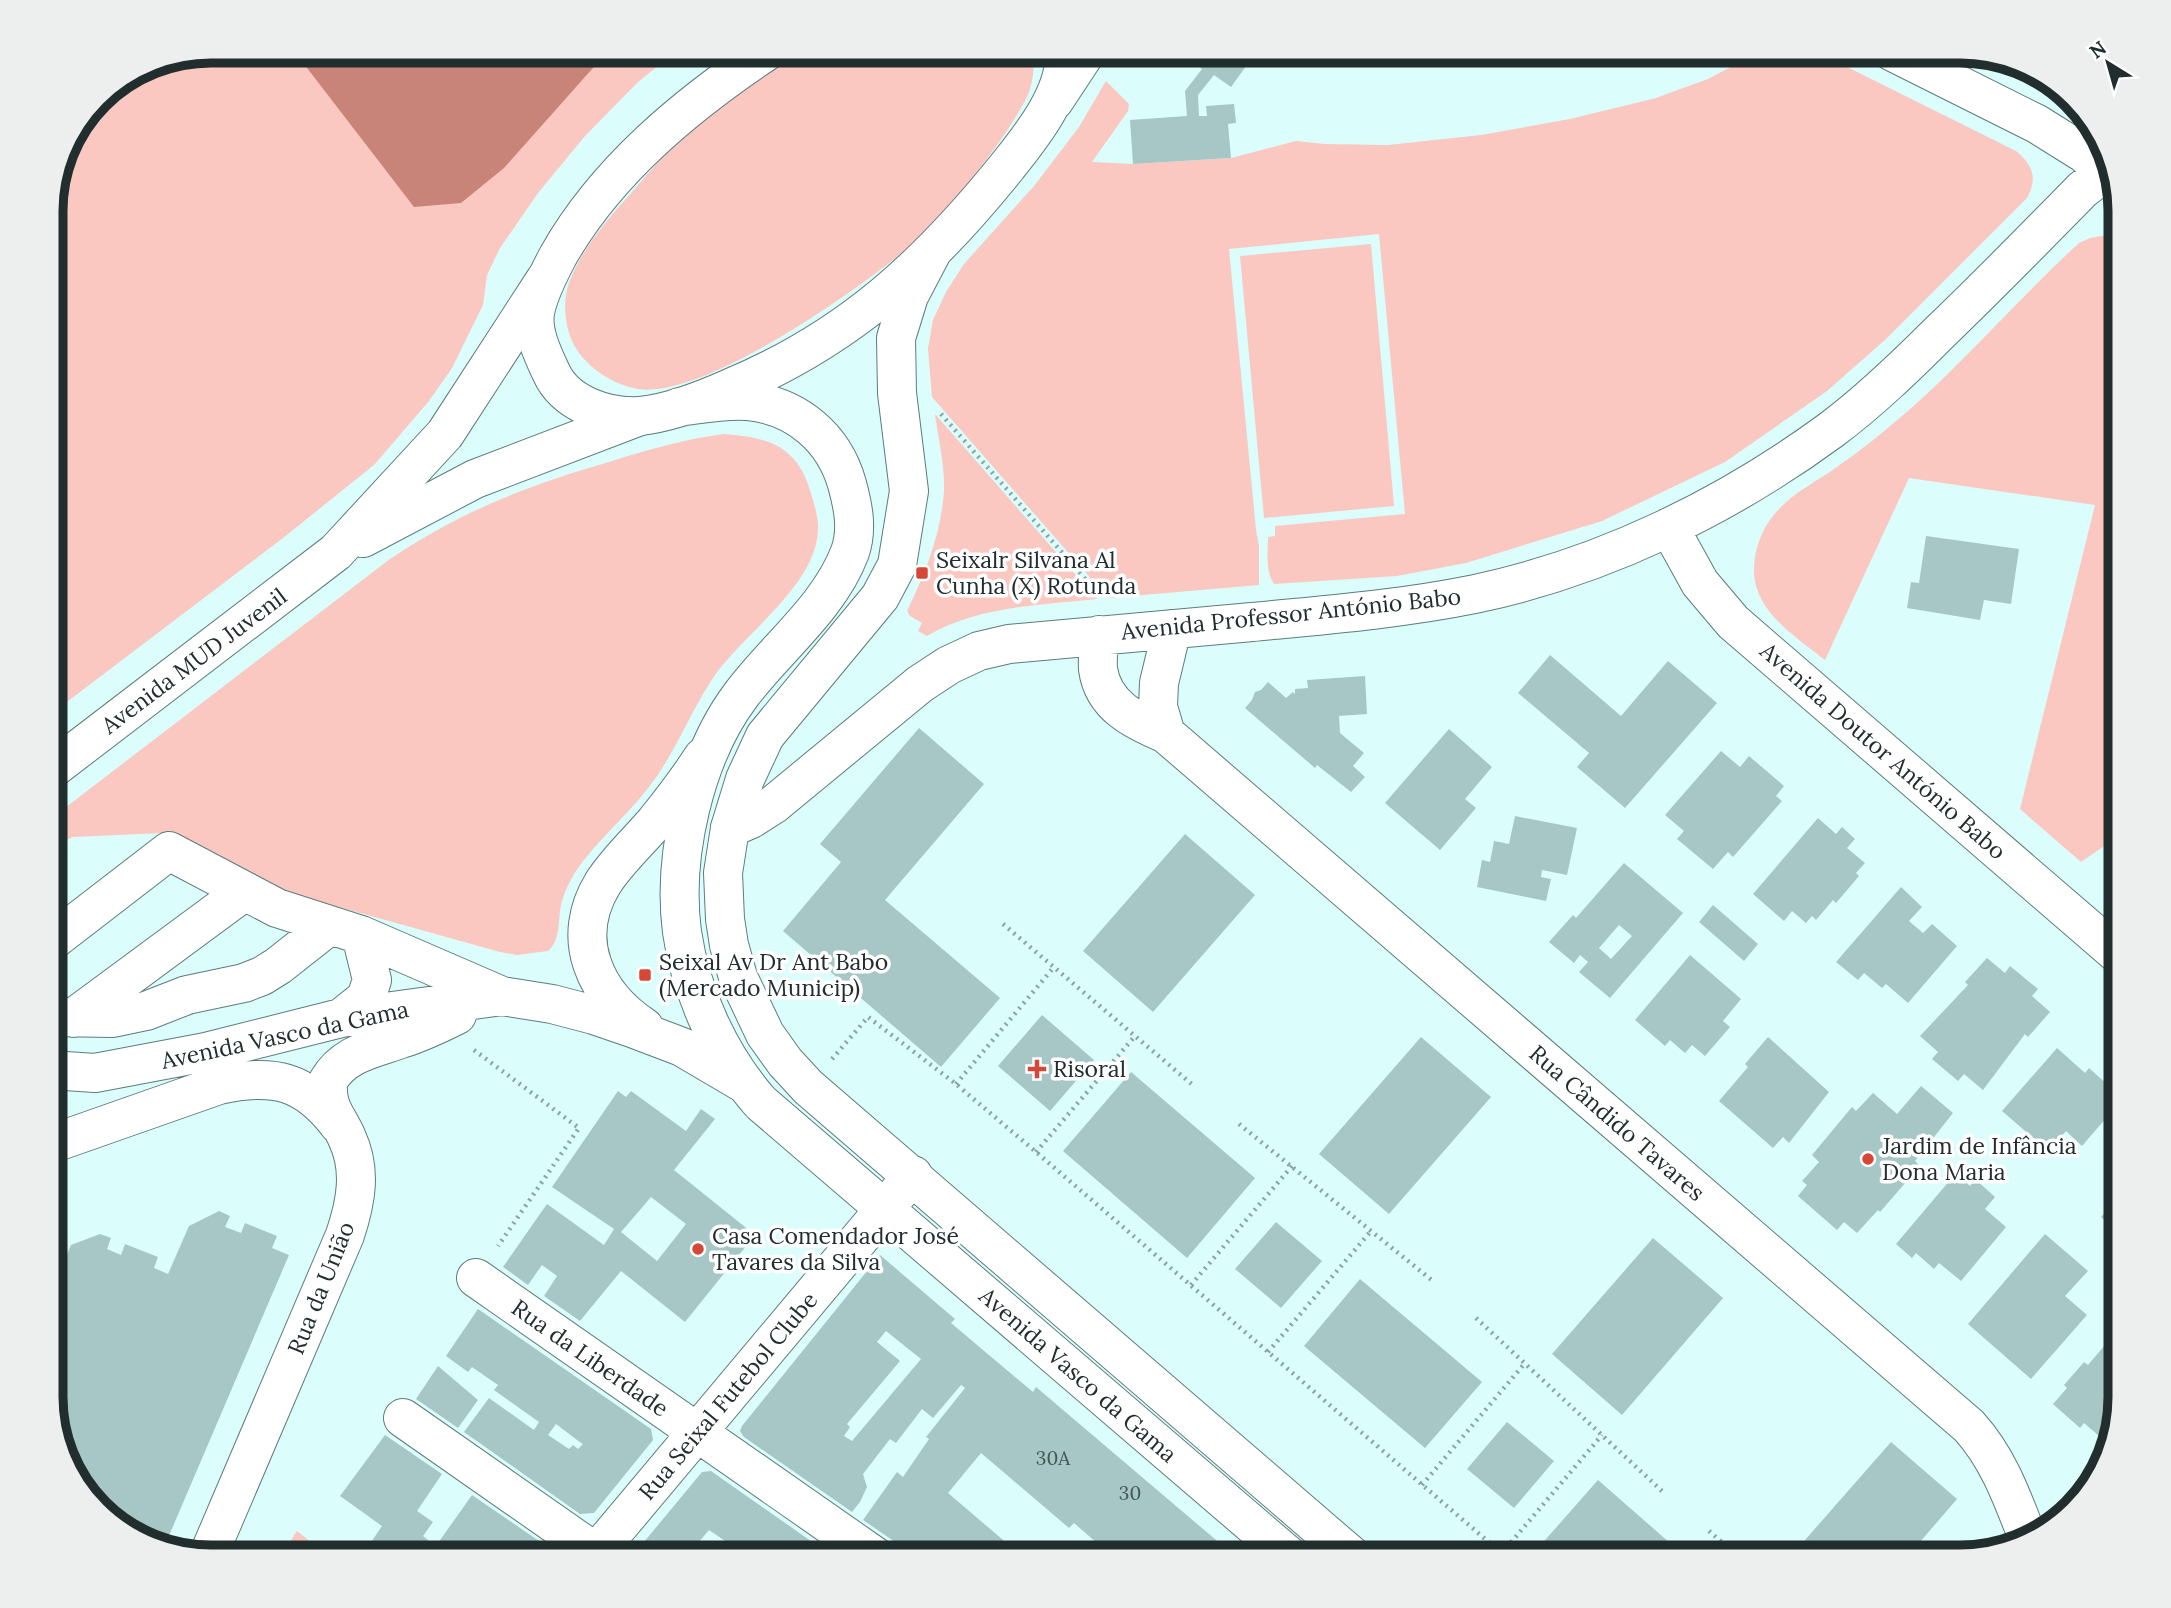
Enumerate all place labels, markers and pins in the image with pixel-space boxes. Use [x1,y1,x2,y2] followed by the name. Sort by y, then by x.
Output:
[936,545,1137,601] place label: Seixalr Silvana Al Cunha (X) Rotunda
[914,565,930,581] marker: Seixalr Silvana Al Cunha (X) Rotunda
[659,947,888,1003] place label: Seixal Av Dr Ant Babo (Mercado Municip)
[637,967,653,983] marker: Seixal Av Dr Ant Babo (Mercado Municip)
[1053,1054,1126,1083] place label: Risoral
[1027,1059,1047,1079] marker: Risoral
[1881,1131,2077,1186] place label: Jardim de Infância Dona Maria
[1860,1151,1876,1167] marker: Jardim de Infância Dona Maria
[712,1221,959,1276] place label: Casa Comendador José Tavares da Silva
[690,1241,706,1257] marker: Casa Comendador José Tavares da Silva

